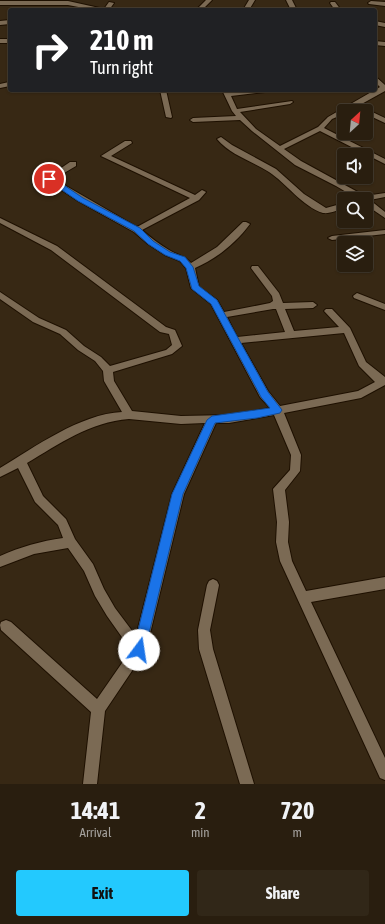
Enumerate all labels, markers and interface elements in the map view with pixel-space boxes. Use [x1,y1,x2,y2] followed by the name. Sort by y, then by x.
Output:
[24,24,76,76] icon: right
[90,24,153,56] text: 210 m
[90,57,153,78] text: Turn right
[337,104,373,140] north arrow
[337,104,373,272] map controls
[337,148,373,184] button: sound
[32,162,66,196] pin
[38,168,60,190] icon: arrive
[337,192,373,228] button: search
[337,236,373,272] button: layers
[118,629,160,671] position arrow
[71,797,120,824] text: 14:41
[195,797,206,824] text: 2
[280,797,314,824] text: 720
[80,825,111,840] text: Arrival
[191,825,210,840] text: min
[293,825,302,840] text: m
[16,870,189,916] button: Exit
[197,870,369,916] button: Share

